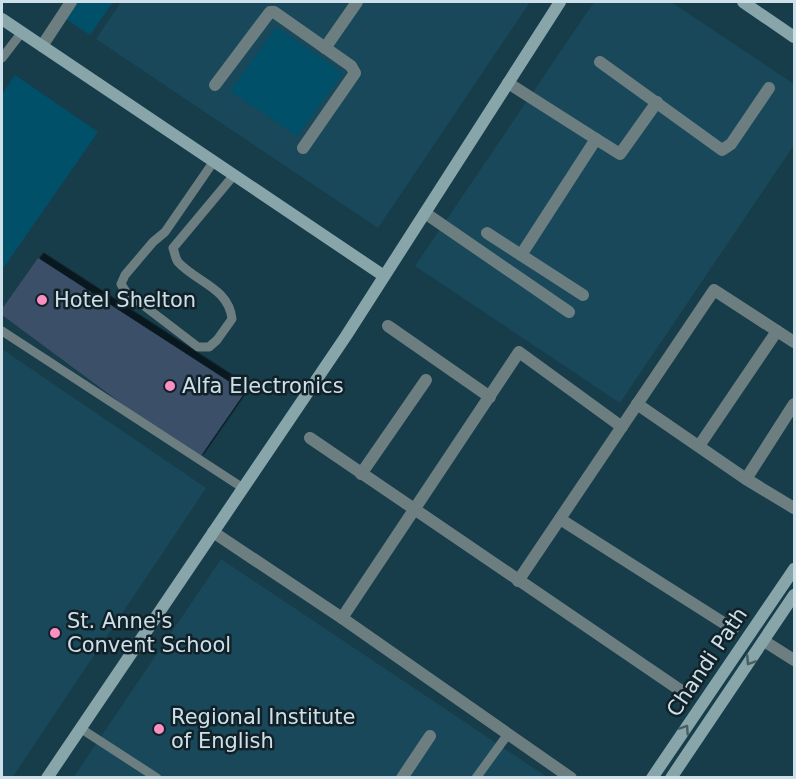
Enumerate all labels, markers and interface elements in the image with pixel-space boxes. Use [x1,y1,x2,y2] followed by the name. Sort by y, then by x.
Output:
[54,288,196,312] place label: Hotel Shelton
[35,293,49,307] marker: Hotel Shelton
[182,374,344,398] place label: Alfa Electronics
[163,379,177,393] marker: Alfa Electronics
[662,603,752,721] street label: Chandi Path
[67,609,231,657] place label: St. Anne's Convent School
[48,626,62,640] marker: St. Anne's Convent School
[746,654,757,665] one-way arrow
[171,705,355,753] place label: Regional Institute of English
[152,722,166,736] marker: Regional Institute of English
[678,725,689,736] one-way arrow

